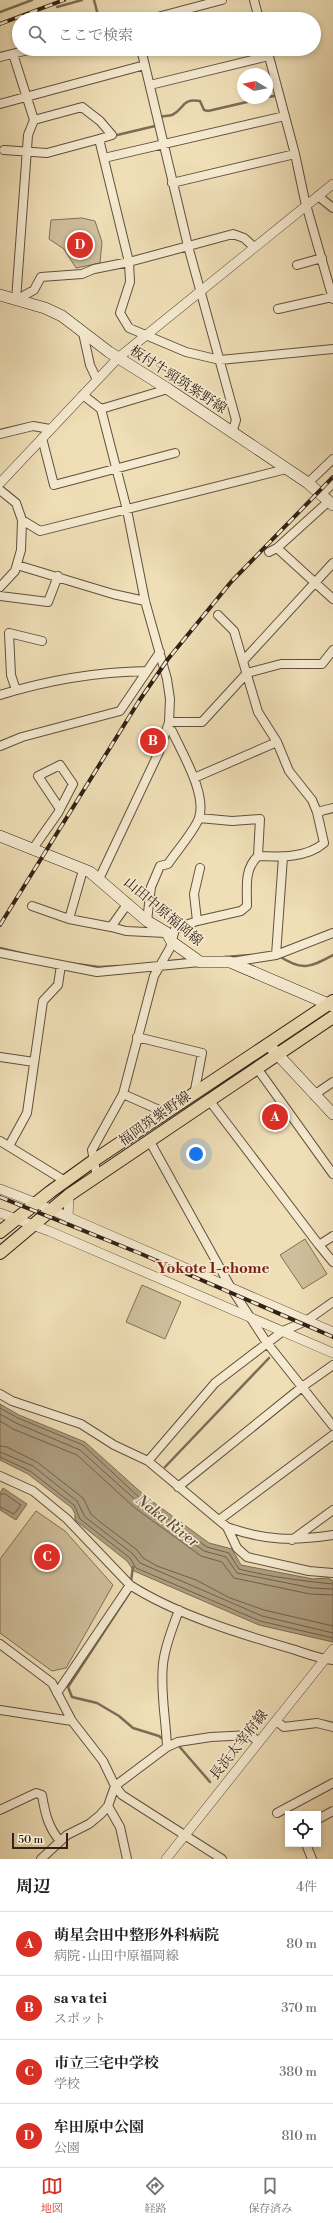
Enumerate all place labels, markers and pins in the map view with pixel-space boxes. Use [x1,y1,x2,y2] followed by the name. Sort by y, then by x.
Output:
[67,230,93,260] pin: D
[140,726,166,756] pin: B
[262,1102,288,1132] pin: A
[34,1542,60,1572] pin: C

